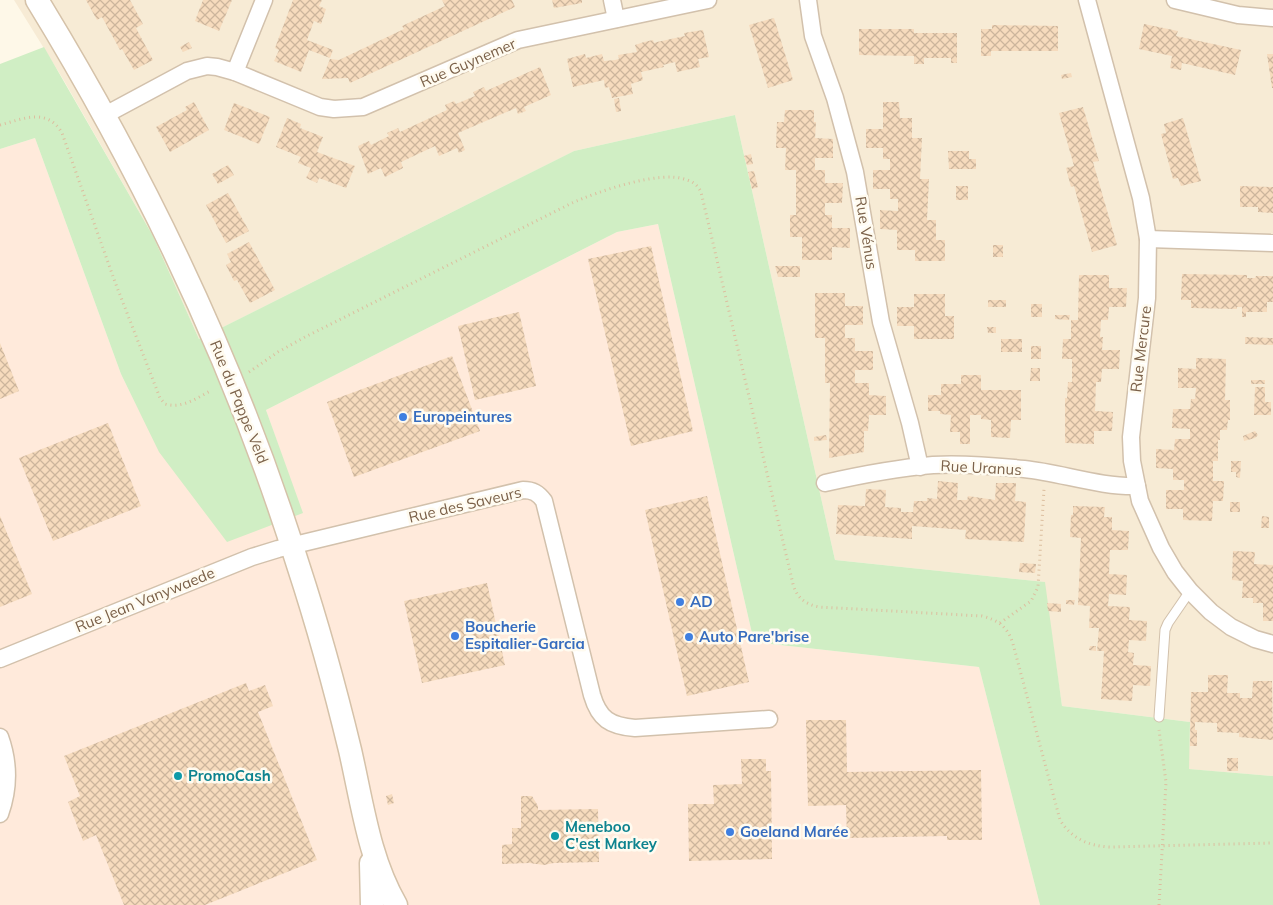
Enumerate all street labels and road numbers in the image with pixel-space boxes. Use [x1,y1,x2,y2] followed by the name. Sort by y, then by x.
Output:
[417,34,519,91] street label: Rue Guynemer
[851,195,882,271] street label: Rue Vénus
[1126,305,1155,393] street label: Rue Mercure
[206,337,273,466] street label: Rue du Pappe Veld
[940,456,1022,479] street label: Rue Uranus
[407,482,523,527] street label: Rue des Saveurs
[72,563,217,636] street label: Rue Jean Vanywaede

